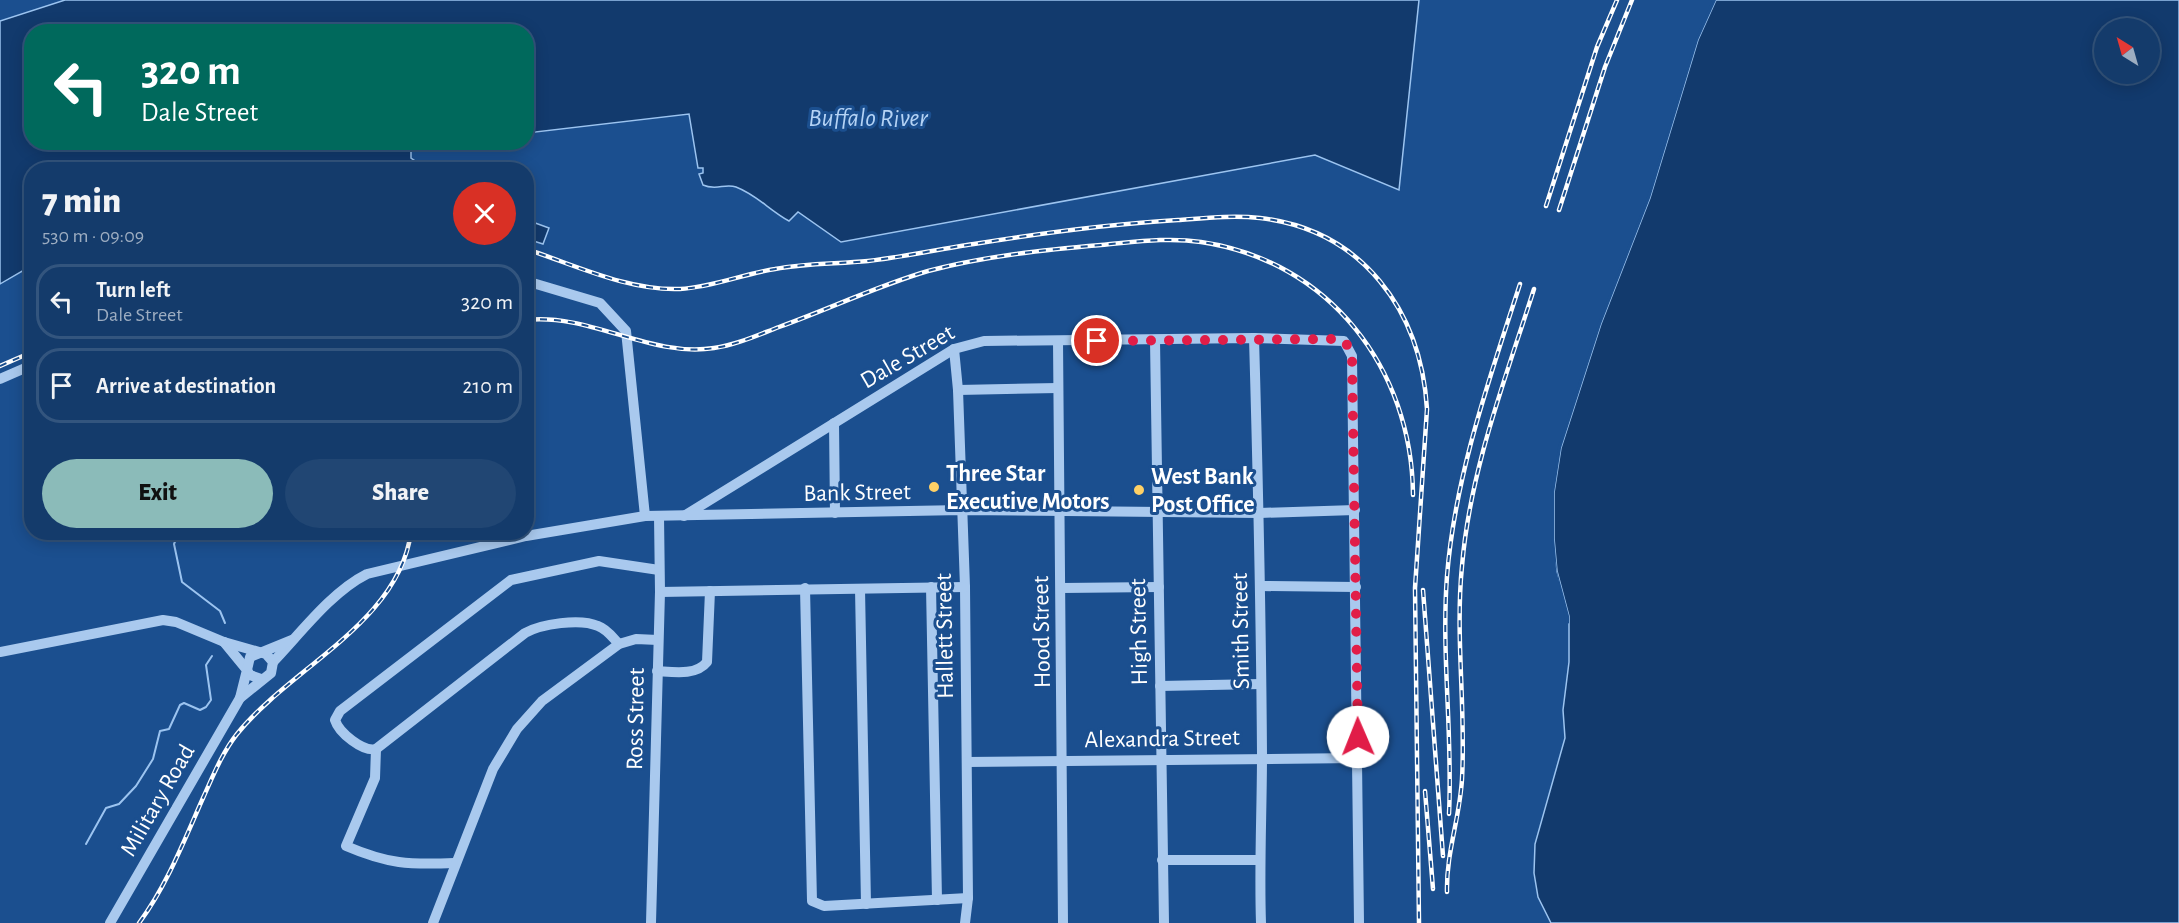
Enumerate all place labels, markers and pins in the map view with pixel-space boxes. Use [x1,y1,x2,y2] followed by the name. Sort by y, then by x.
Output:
[1071,315,1122,366] pin
[946,462,1110,514] place label: Three Star Executive Motors
[1151,465,1255,517] place label: West Bank Post Office
[927,480,941,494] marker: Three Star Executive Motors
[1132,483,1146,497] marker: West Bank Post Office

